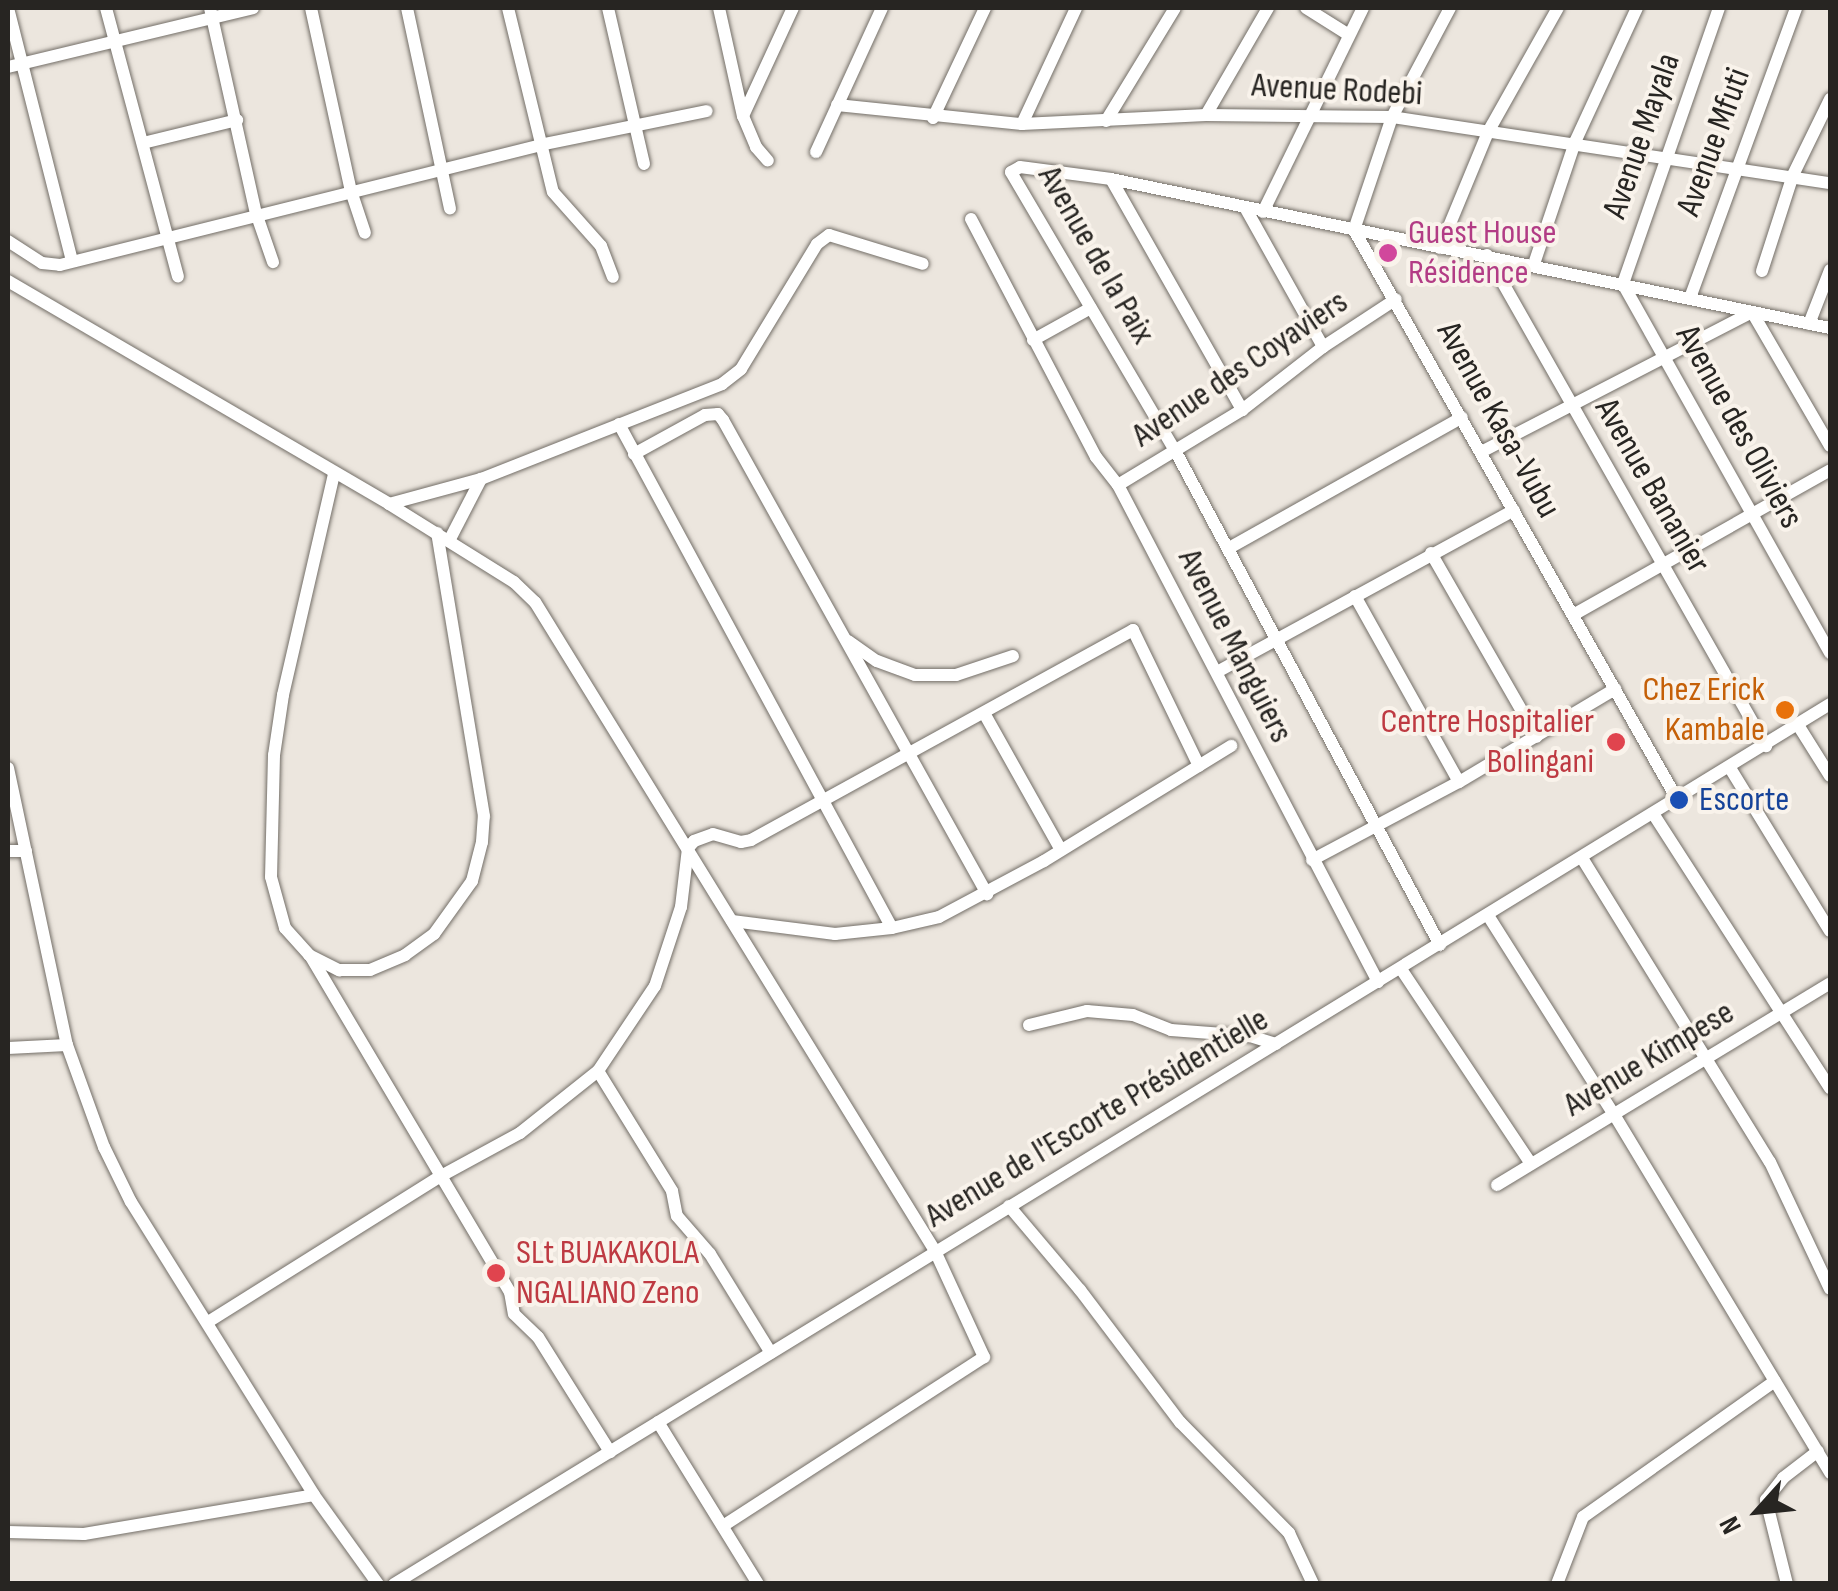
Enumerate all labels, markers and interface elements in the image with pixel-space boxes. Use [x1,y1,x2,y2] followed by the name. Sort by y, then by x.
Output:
[1594,48,1690,224] street label: Avenue Mayala
[1668,63,1760,221] street label: Avenue Mfuti
[1250,65,1424,115] street label: Avenue Rodebi
[1028,159,1164,351] street label: Avenue de la Paix
[1408,212,1557,294] place label: Guest House Résidence
[1377,242,1399,264] marker: Guest House Résidence
[1124,281,1356,457] street label: Avenue des Coyaviers
[1427,315,1569,525] street label: Avenue Kasa-Vubu
[1666,318,1812,536] street label: Avenue des Oliviers
[1585,391,1719,581] street label: Avenue Bananier
[1168,542,1302,750] street label: Avenue Manguiers
[1643,669,1765,751] place label: Chez Erick Kambale
[1774,699,1796,721] marker: Chez Erick Kambale
[1381,701,1594,783] place label: Centre Hospitalier Bolingani
[1603,729,1629,755] marker: Centre Hospitalier Bolingani
[1699,779,1789,821] place label: Escorte
[1668,789,1690,811] marker: Escorte
[1556,992,1742,1126] street label: Avenue Kimpese
[918,999,1276,1237] street label: Avenue de l'Escorte Présidentielle
[516,1232,699,1314] place label: SLt BUAKAKOLA NGALIANO Zeno
[485,1262,507,1284] marker: SLt BUAKAKOLA NGALIANO Zeno
[1708,1461,1808,1561] north arrow
[1713,1511,1749,1539] text: N

